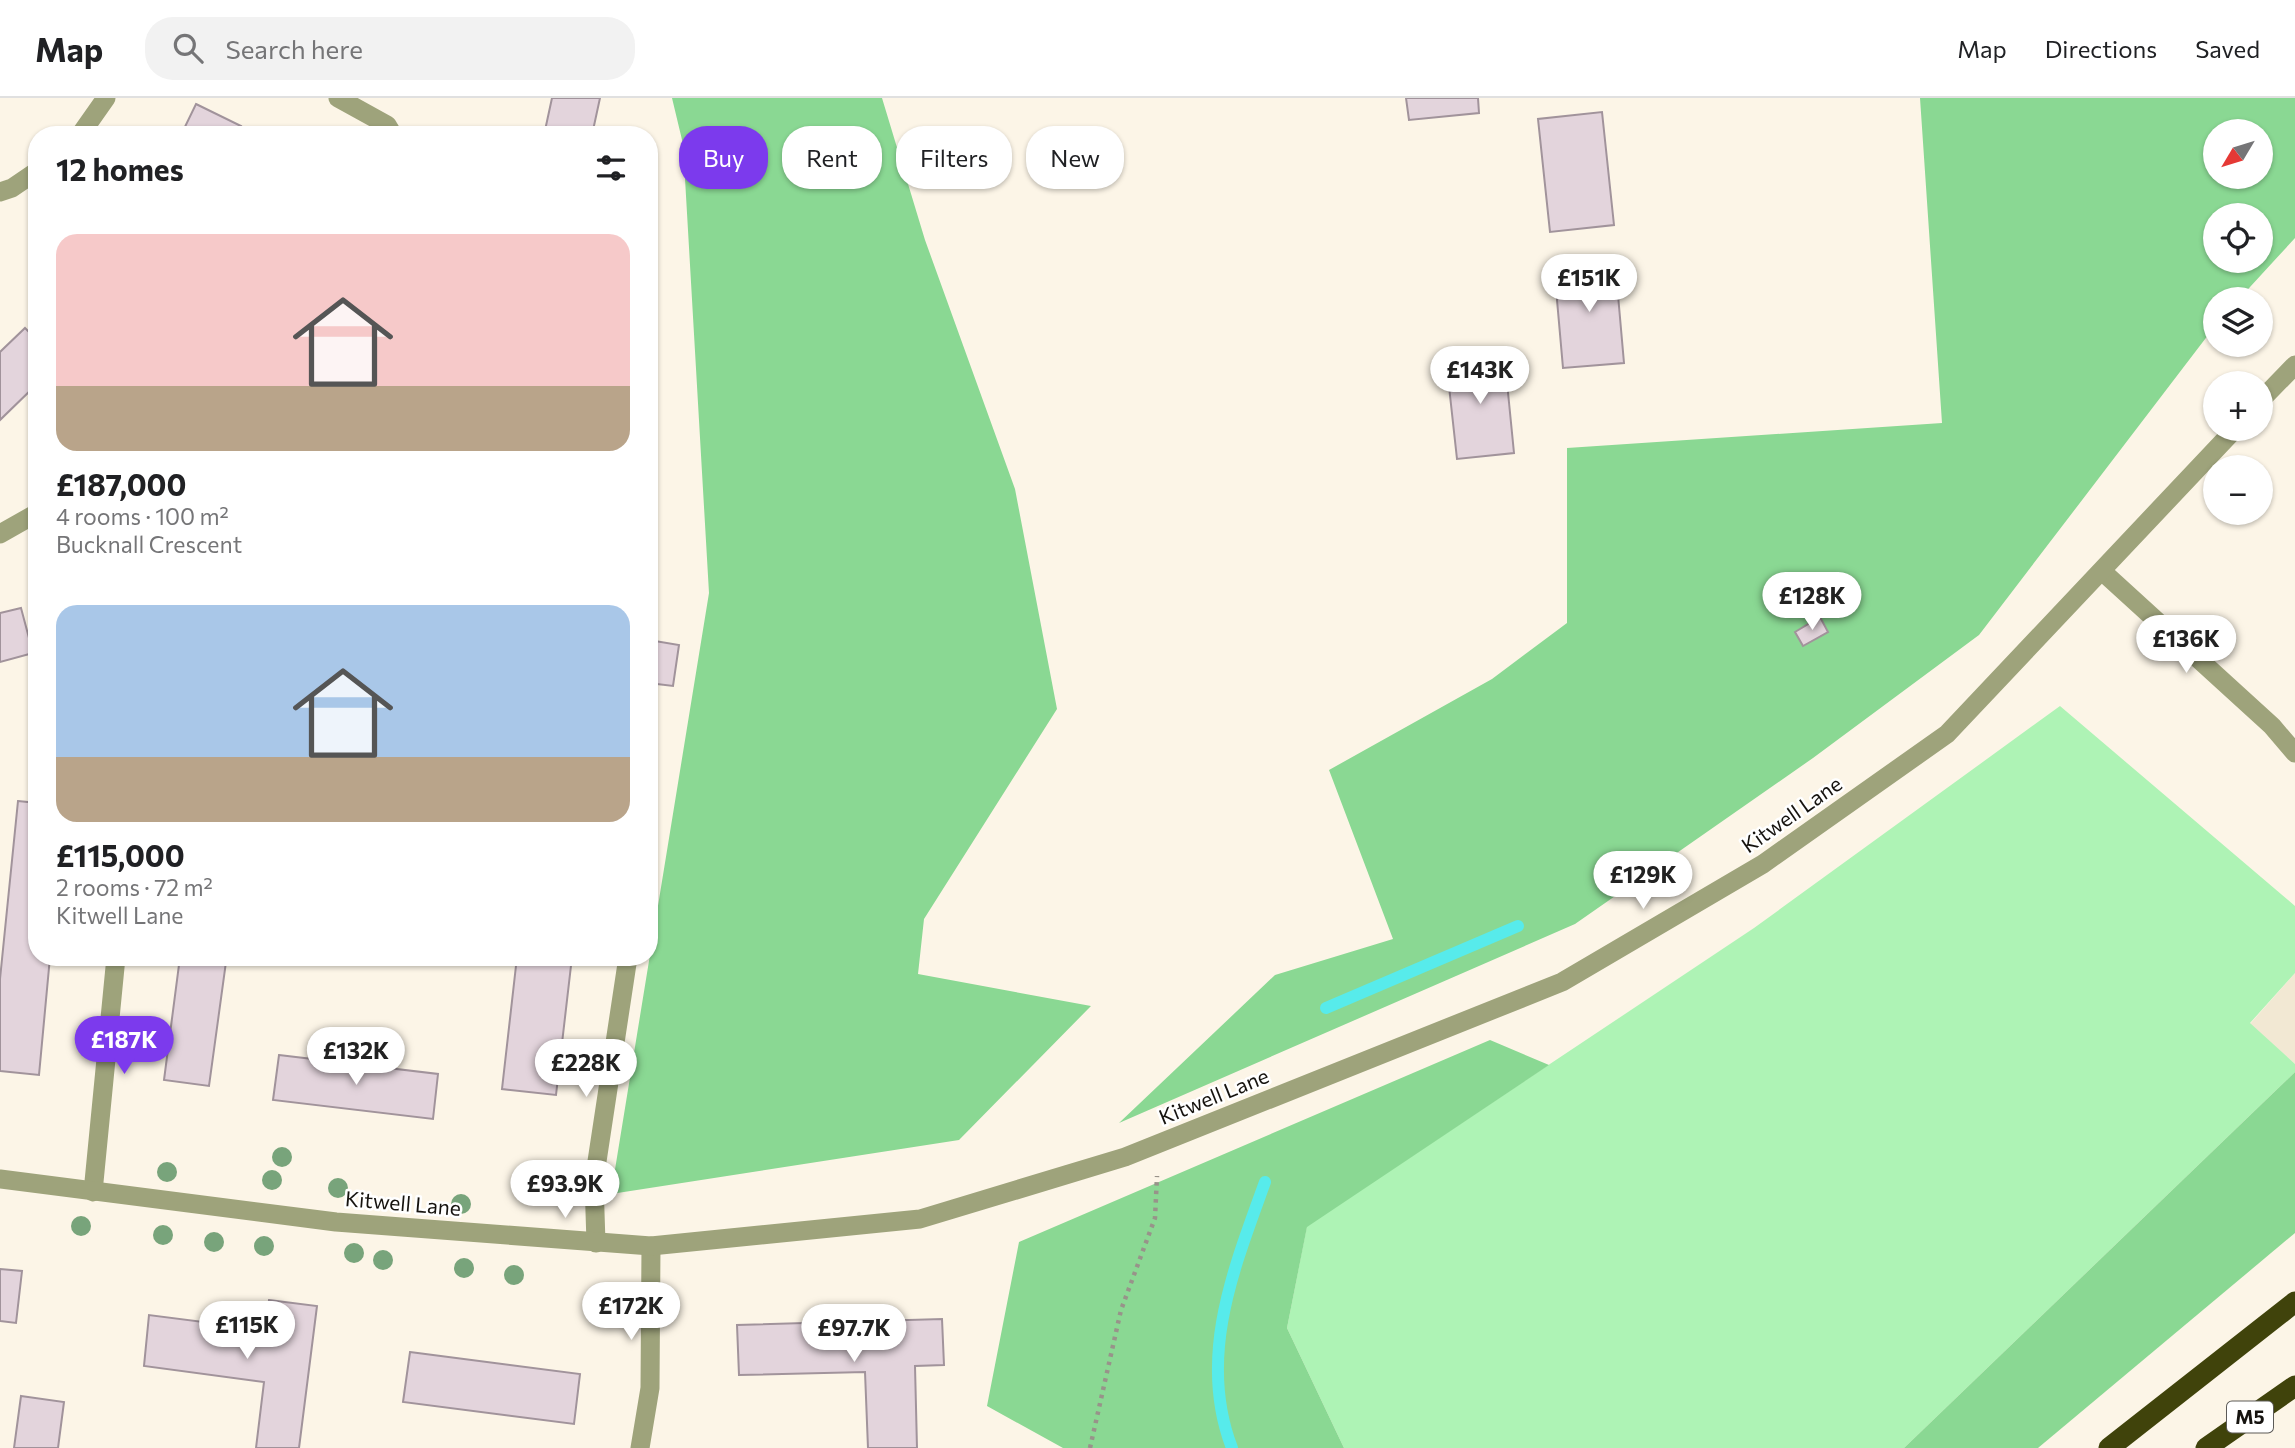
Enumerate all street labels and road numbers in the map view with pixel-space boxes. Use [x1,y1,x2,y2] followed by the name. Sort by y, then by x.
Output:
[1736,770,1846,857] street label: Kitwell Lane
[1155,1062,1272,1129] street label: Kitwell Lane
[344,1185,462,1220] street label: Kitwell Lane
[2227,1401,2273,1432] road number: M5

